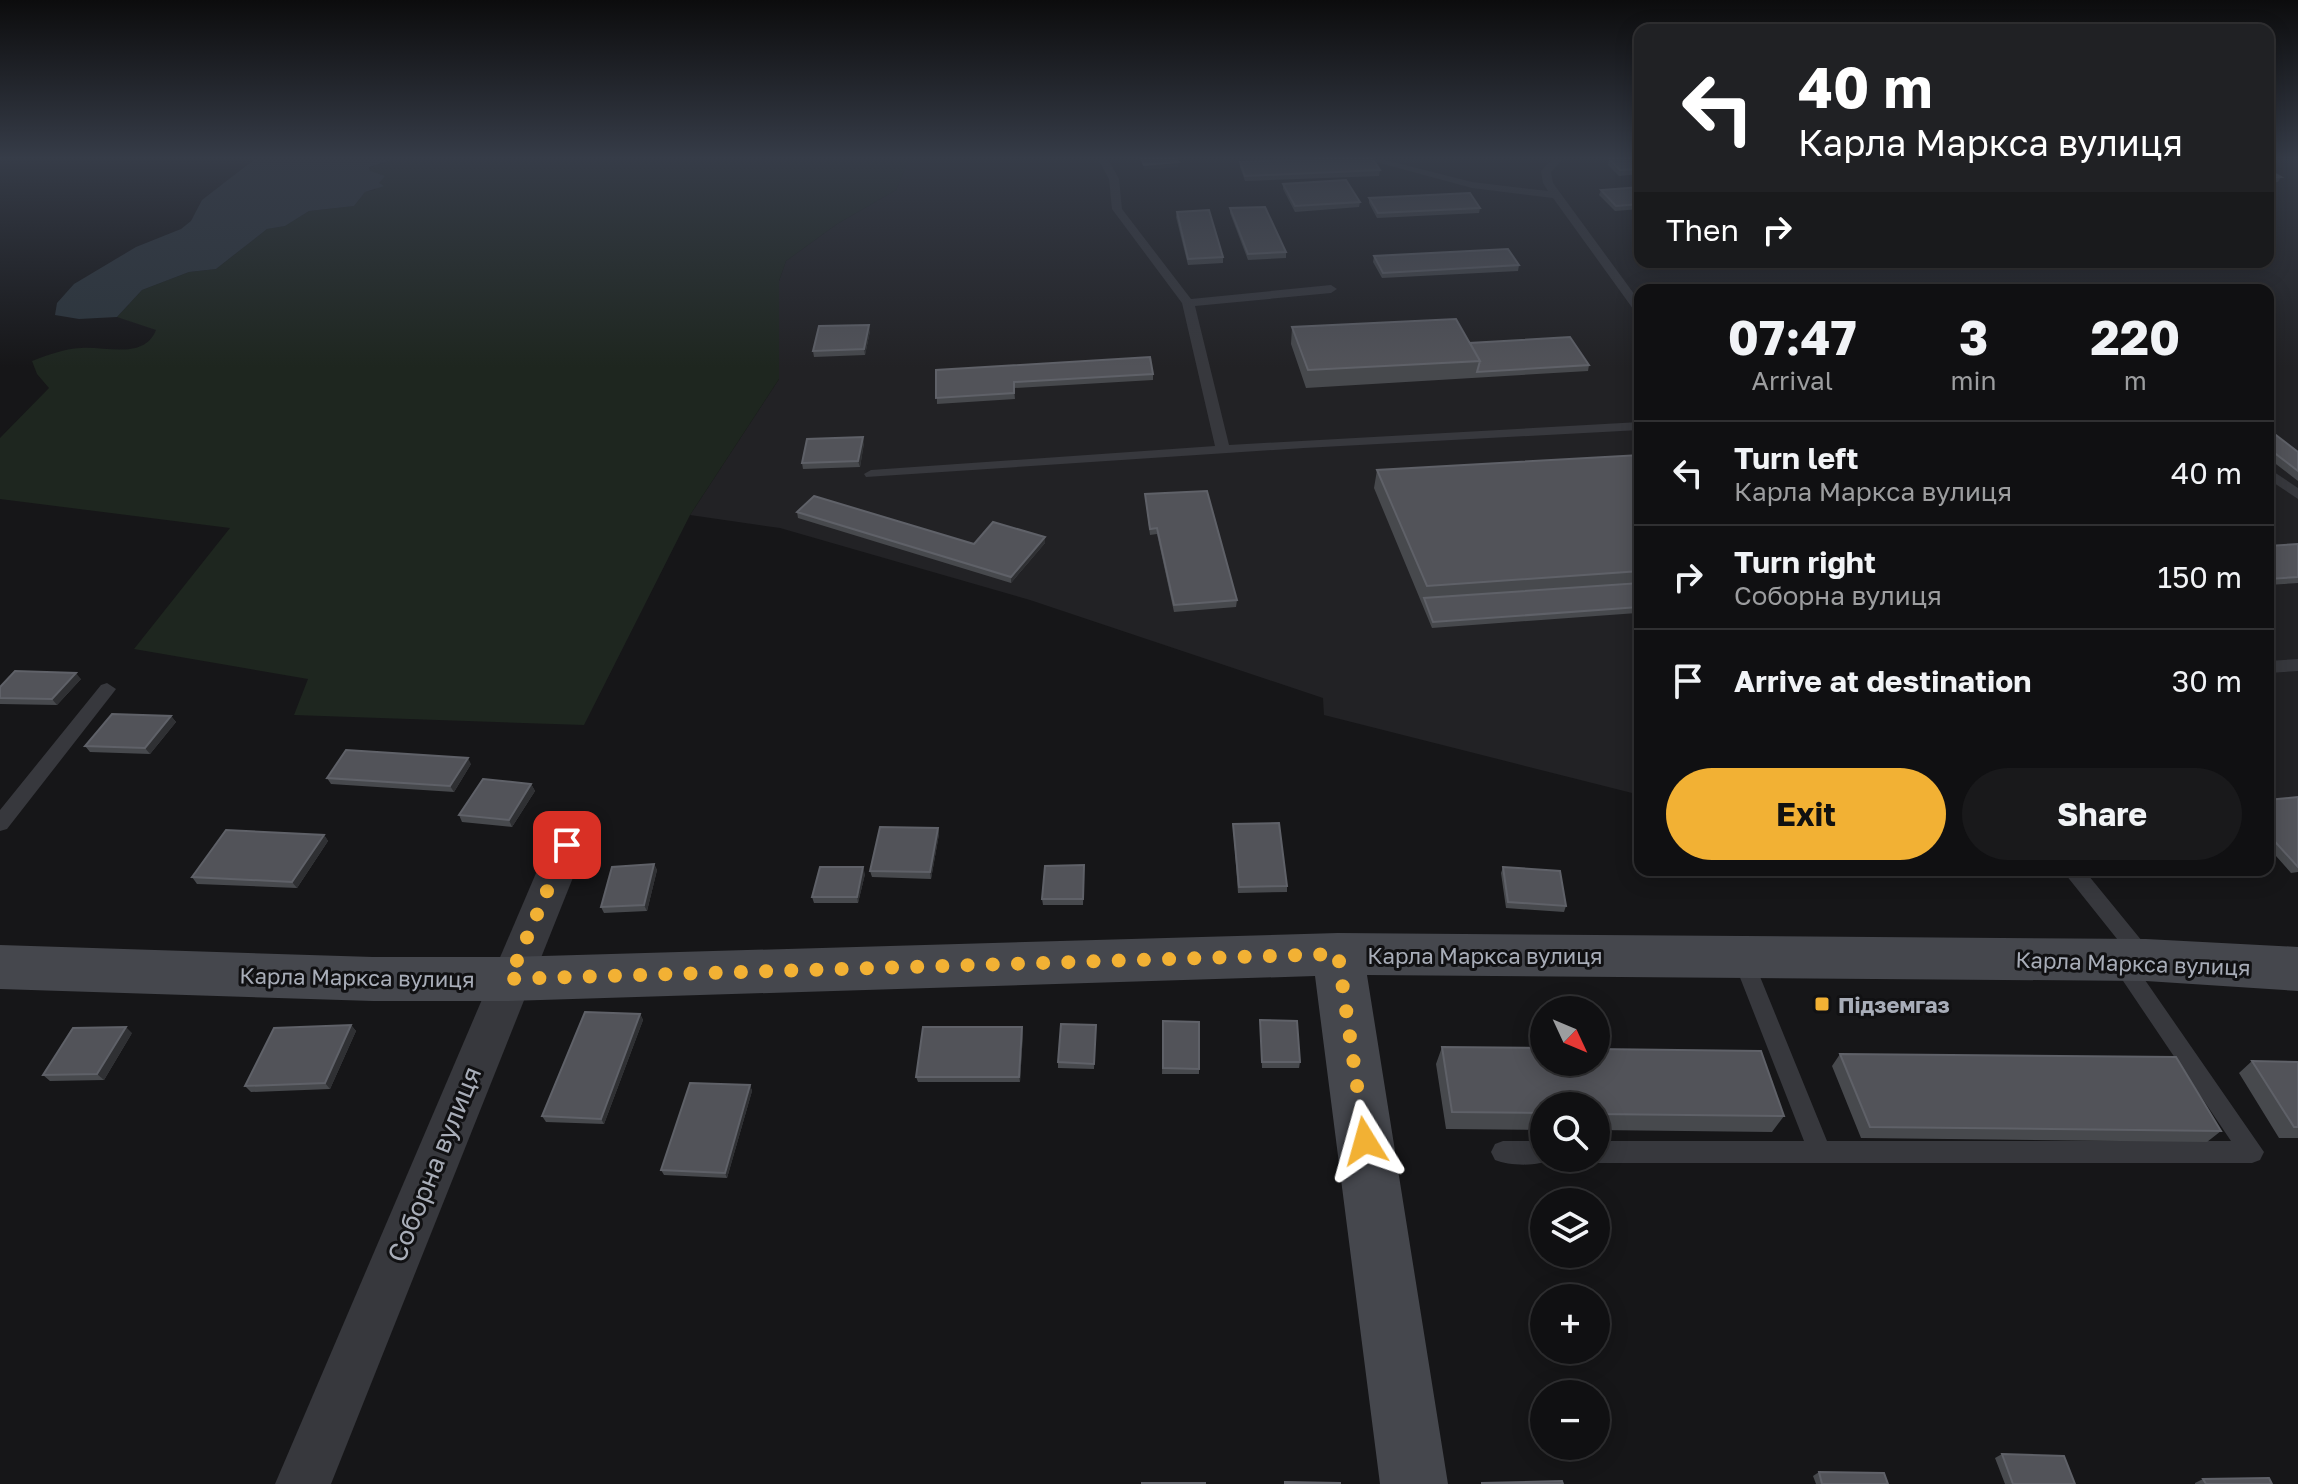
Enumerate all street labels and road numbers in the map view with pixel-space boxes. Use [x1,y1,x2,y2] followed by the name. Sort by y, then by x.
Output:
[1367,942,1603,969] street label: Карла Маркса вулиця
[2015,945,2251,981] street label: Карла Маркса вулиця
[239,961,475,993] street label: Карла Маркса вулиця
[381,1062,487,1266] street label: Соборна вулиця

